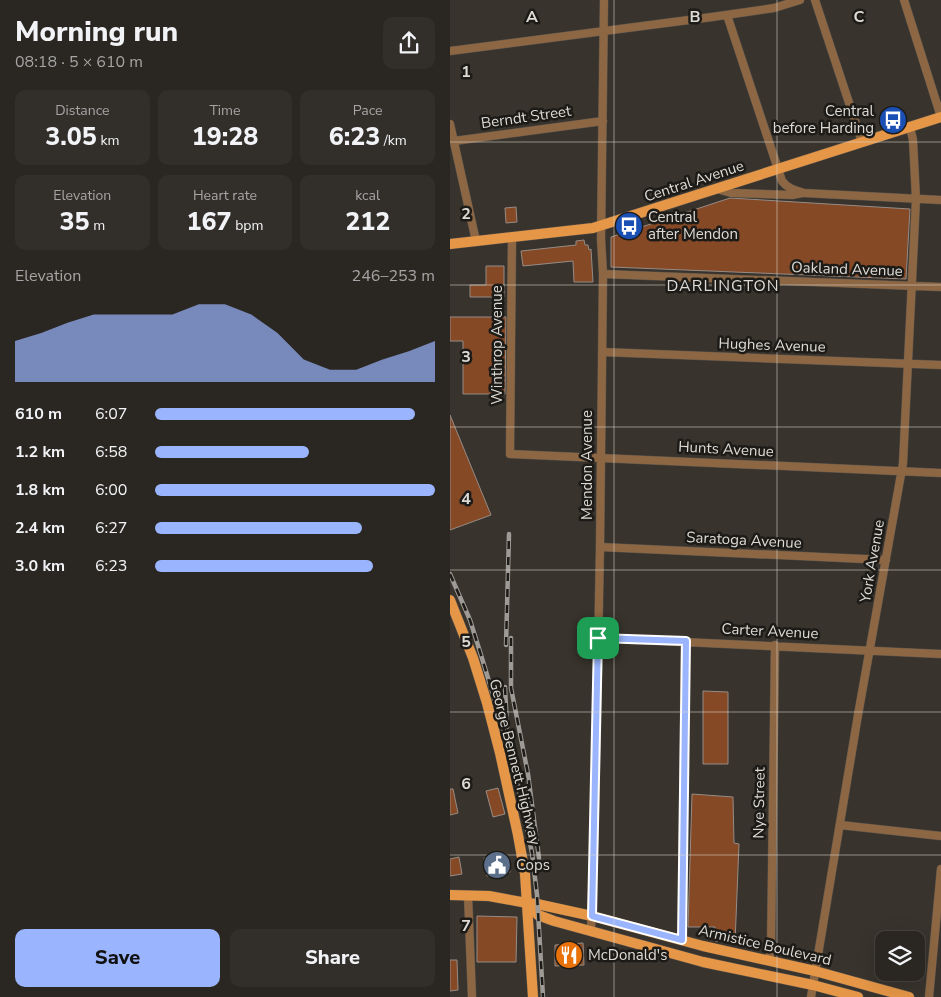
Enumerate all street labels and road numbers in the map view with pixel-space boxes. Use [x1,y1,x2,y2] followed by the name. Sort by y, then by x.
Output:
[480,101,573,133] street label: Berndt Street
[641,155,747,207] street label: Central Avenue
[791,257,903,281] street label: Oakland Avenue
[487,285,507,405] street label: Winthrop Avenue
[718,333,826,357] street label: Hughes Avenue
[577,410,597,520] street label: Mendon Avenue
[678,437,774,461] street label: Hunts Avenue
[855,518,889,605] street label: York Avenue
[686,527,802,553] street label: Saratoga Avenue
[721,618,819,644] street label: Carter Avenue
[485,677,545,847] street label: George Bennett Highway
[748,766,770,839] street label: Nye Street
[697,920,833,970] street label: Armistice Boulevard

